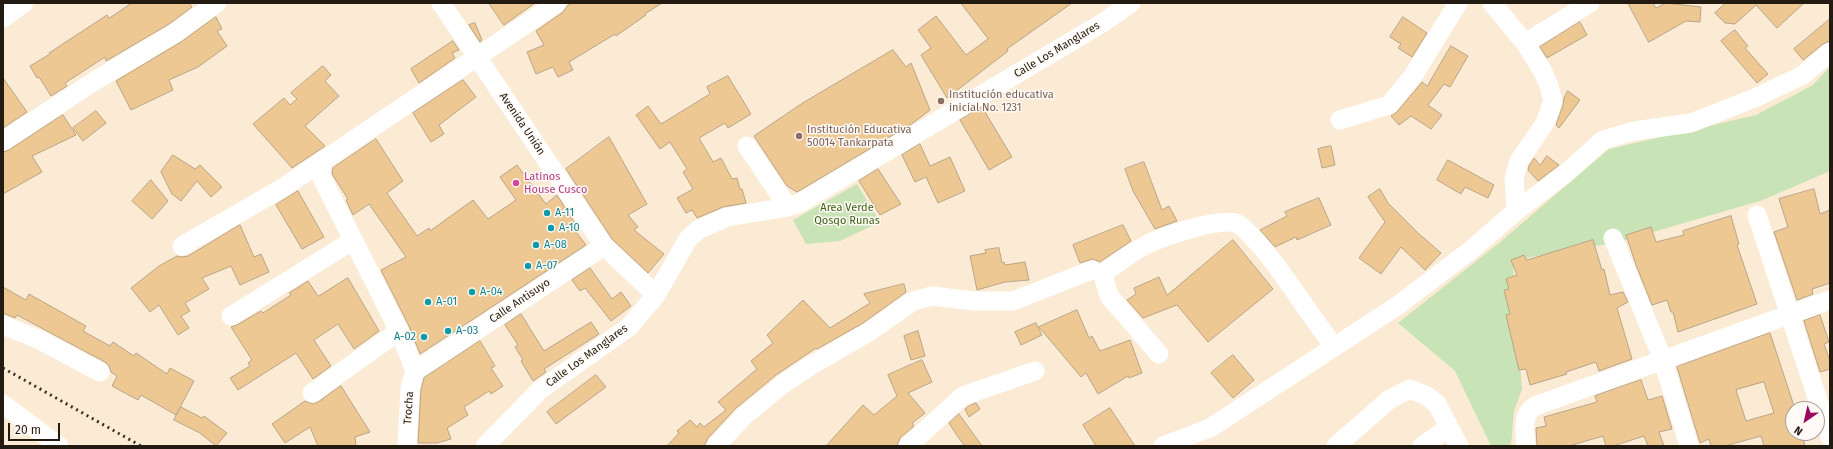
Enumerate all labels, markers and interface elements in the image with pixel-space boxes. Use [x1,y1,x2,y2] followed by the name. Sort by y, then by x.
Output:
[1012,19,1102,81] street label: Calle Los Manglares
[949,88,1054,114] place label: Institución educativa inicial No. 1231
[496,90,548,158] street label: Avenida Unión
[936,96,946,106] marker: Institución educativa inicial No. 1231
[807,123,911,149] place label: Institución Educativa 50014 Tankarpata
[794,131,804,141] marker: Institución Educativa 50014 Tankarpata
[524,170,587,196] place label: Latinos House Cusco
[511,178,521,188] marker: Latinos House Cusco
[814,201,880,227] park label: Area Verde Qosqo Runas
[555,206,574,220] place label: A-11
[542,208,552,218] marker: A-11
[559,221,580,235] place label: A-10
[546,223,556,233] marker: A-10
[544,238,567,252] place label: A-08
[531,240,541,250] marker: A-08
[536,259,557,273] place label: A-07
[523,261,533,271] marker: A-07
[487,276,553,326] street label: Calle Antisuyo
[480,285,503,299] place label: A-04
[467,287,477,297] marker: A-04
[436,295,457,309] place label: A-01
[423,297,433,307] marker: A-01
[544,322,630,390] street label: Calle Los Manglares
[456,324,478,338] place label: A-03
[443,326,453,336] marker: A-03
[394,330,416,344] place label: A-02
[419,332,429,342] marker: A-02
[401,391,417,425] street label: Trocha
[1785,401,1825,441] north arrow
[10,415,62,441] scale bar
[15,423,41,437] text: 20 m
[1792,423,1805,438] text: N

